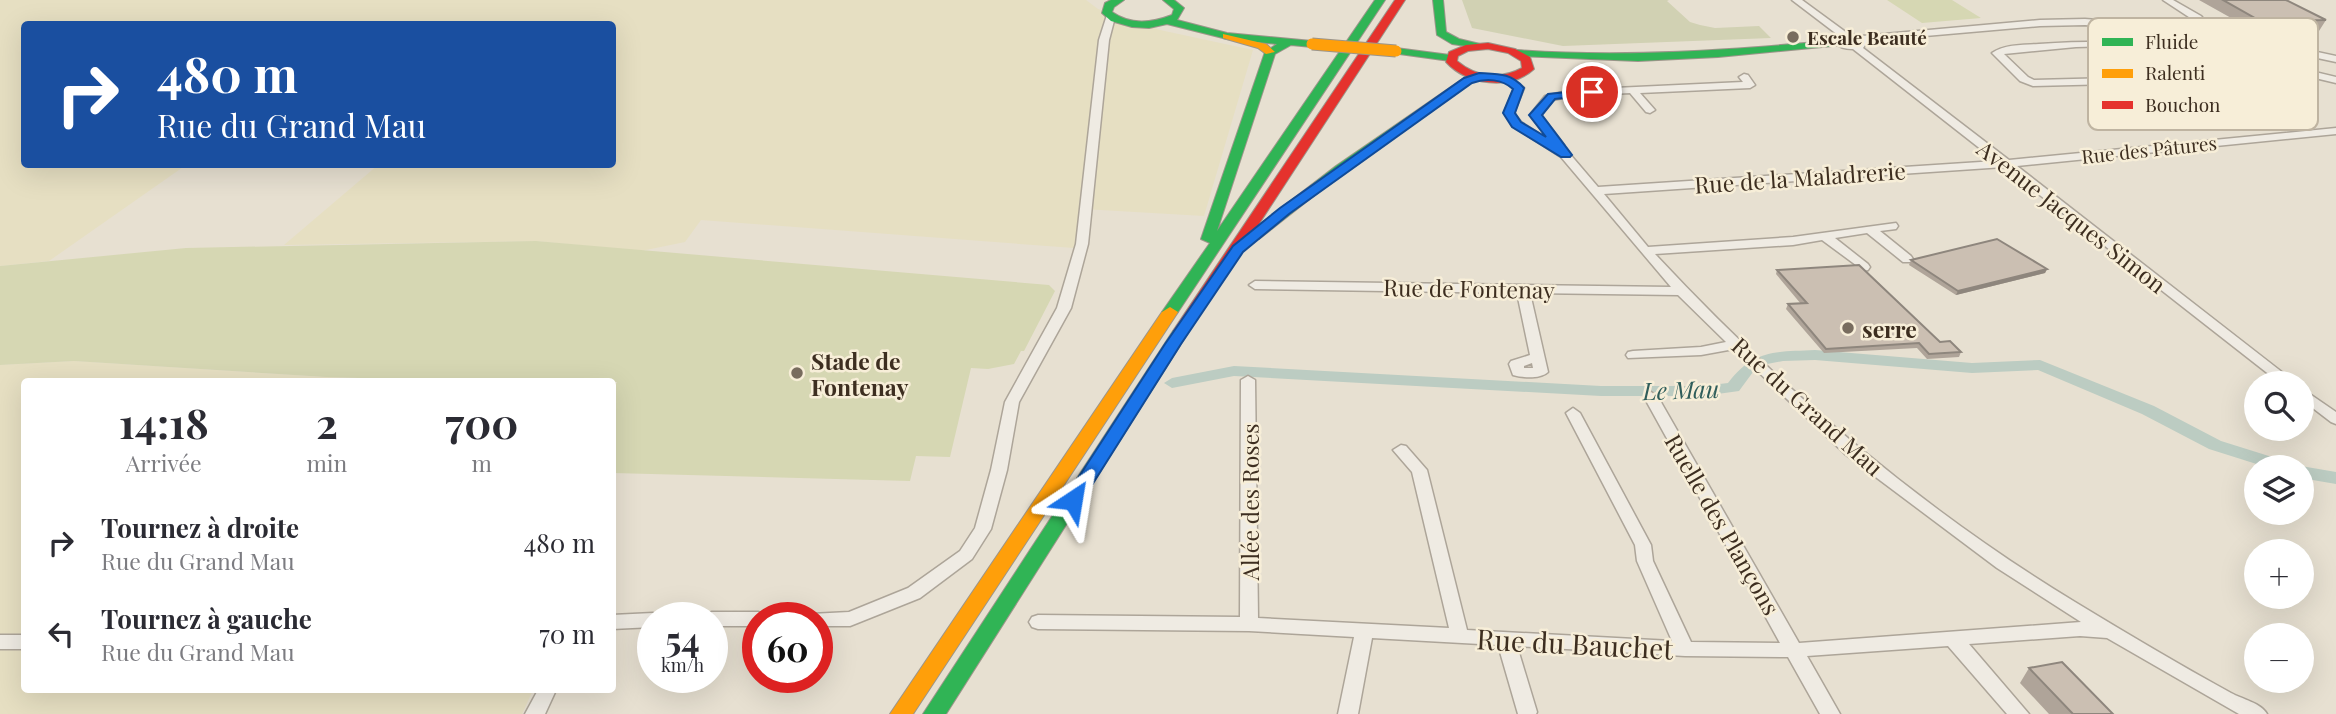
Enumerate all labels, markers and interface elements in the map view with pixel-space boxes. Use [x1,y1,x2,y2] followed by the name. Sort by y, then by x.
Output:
[2088,18,2318,130] legend
[1807,24,1927,50] place label: Escale Beauté
[2145,28,2198,54] text: Fluide
[1785,29,1801,45] marker: Escale Beauté
[157,40,298,105] text: 480 m
[42,49,133,140] icon: right
[2145,59,2206,85] text: Ralenti
[1562,62,1622,122] pin
[1573,73,1611,111] icon: arrive
[2145,91,2221,117] text: Bouchon
[157,103,426,146] text: Rue du Grand Mau
[2080,129,2218,169] street label: Rue des Pâtures
[1971,132,2173,300] street label: Avenue Jacques Simon
[1693,154,1907,200] street label: Rue de la Maladrerie
[1383,271,1555,305] street label: Rue de Fontenay
[1862,313,1917,344] place label: serre
[1840,320,1856,336] marker: serre
[1726,330,1890,482] street label: Rue du Grand Mau
[811,345,908,402] place label: Stade de Fontenay
[789,365,805,381] marker: Stade de Fontenay
[2244,371,2314,693] map controls
[2244,371,2314,441] button: search
[1641,372,1720,406] water label: Le Mau
[119,394,209,450] text: 14:18
[316,394,338,450] text: 2
[445,394,518,450] text: 700
[1234,423,1265,582] street label: Allée des Roses
[1659,428,1787,620] street label: Ruelle des Plançons
[126,447,202,478] text: Arrivée
[306,447,347,478] text: min
[471,447,492,478] text: m
[2244,455,2314,525] button: layers
[1036,463,1110,537] position arrow
[101,510,299,545] text: Tournez à droite
[42,524,80,562] icon: right
[523,525,595,560] text: 480 m
[2244,539,2314,609] button: +
[101,545,295,576] text: Rue du Grand Mau
[101,601,312,636] text: Tournez à gauche
[742,602,833,693] speed limit sign: 60
[42,615,80,653] icon: left
[665,615,700,662] text: 54
[539,616,595,651] text: 70 m
[1476,619,1675,667] street label: Rue du Bauchet
[2244,623,2314,693] button: −
[101,636,295,667] text: Rue du Grand Mau
[661,653,704,677] text: km/h

